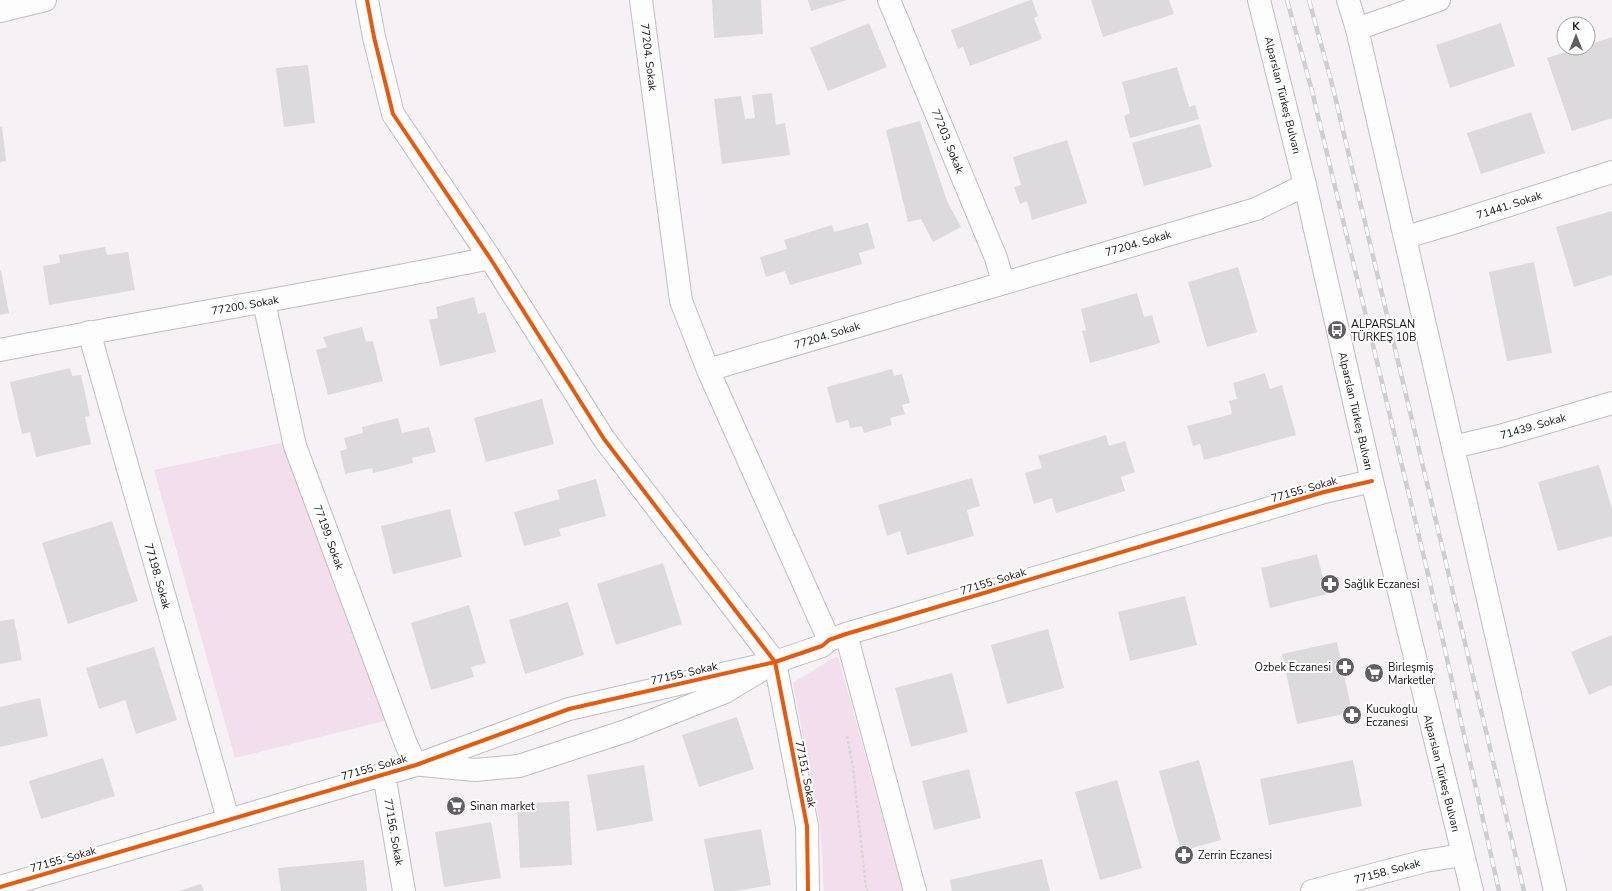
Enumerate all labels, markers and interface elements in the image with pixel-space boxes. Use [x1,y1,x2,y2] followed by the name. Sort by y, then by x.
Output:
[1556,16,1596,56] north arrow
[1572,19,1580,34] text: K
[637,22,660,92] street label: 77204. Sokak
[1261,35,1304,156] street label: Alparslan Türkeş Bulvarı
[928,107,967,176] street label: 77203. Sokak
[1475,188,1544,223] street label: 71441. Sokak
[1103,227,1173,260] street label: 77204. Sokak
[210,292,280,319] street label: 77200. Sokak
[1351,317,1416,345] place label: ALPARSLAN TÜRKEŞ 10B
[792,318,862,353] street label: 77204. Sokak
[1326,319,1348,341] bus stop icon: ALPARSLAN TÜRKEŞ 10B
[1335,351,1376,472] street label: Alparslan Türkeş Bulvarı
[1498,410,1568,443] street label: 71439. Sokak
[1269,473,1339,506] street label: 77155. Sokak
[310,503,347,572] street label: 77199. Sokak
[141,541,174,611] street label: 77198. Sokak
[958,564,1028,599] street label: 77155. Sokak
[1319,573,1341,595] pharmacy icon: Sağlık Eczanesi
[1344,577,1419,592] place label: Sağlık Eczanesi
[1334,656,1356,678] pharmacy icon: Ozbek Eczanesi
[649,658,719,688] street label: 77155. Sokak
[1255,660,1331,675] place label: Ozbek Eczanesi
[1388,660,1435,688] place label: Birleşmiş Marketler
[1363,662,1385,684] supermarket icon: Birleşmiş Marketler
[1366,702,1418,730] place label: Kucukoglu Eczanesi
[1341,704,1363,726] pharmacy icon: Kucukoglu Eczanesi
[1420,713,1463,834] street label: Alparslan Türkeş Bulvarı
[792,739,819,809] street label: 77151. Sokak
[339,751,409,784] street label: 77155. Sokak
[445,795,467,817] supermarket icon: Sinan market
[380,797,407,867] street label: 77156. Sokak
[470,799,535,814] place label: Sinan market
[28,843,98,876] street label: 77155. Sokak
[1173,844,1195,866] pharmacy icon: Zerrin Eczanesi
[1198,848,1272,863] place label: Zerrin Eczanesi
[1352,855,1422,888] street label: 77158. Sokak

